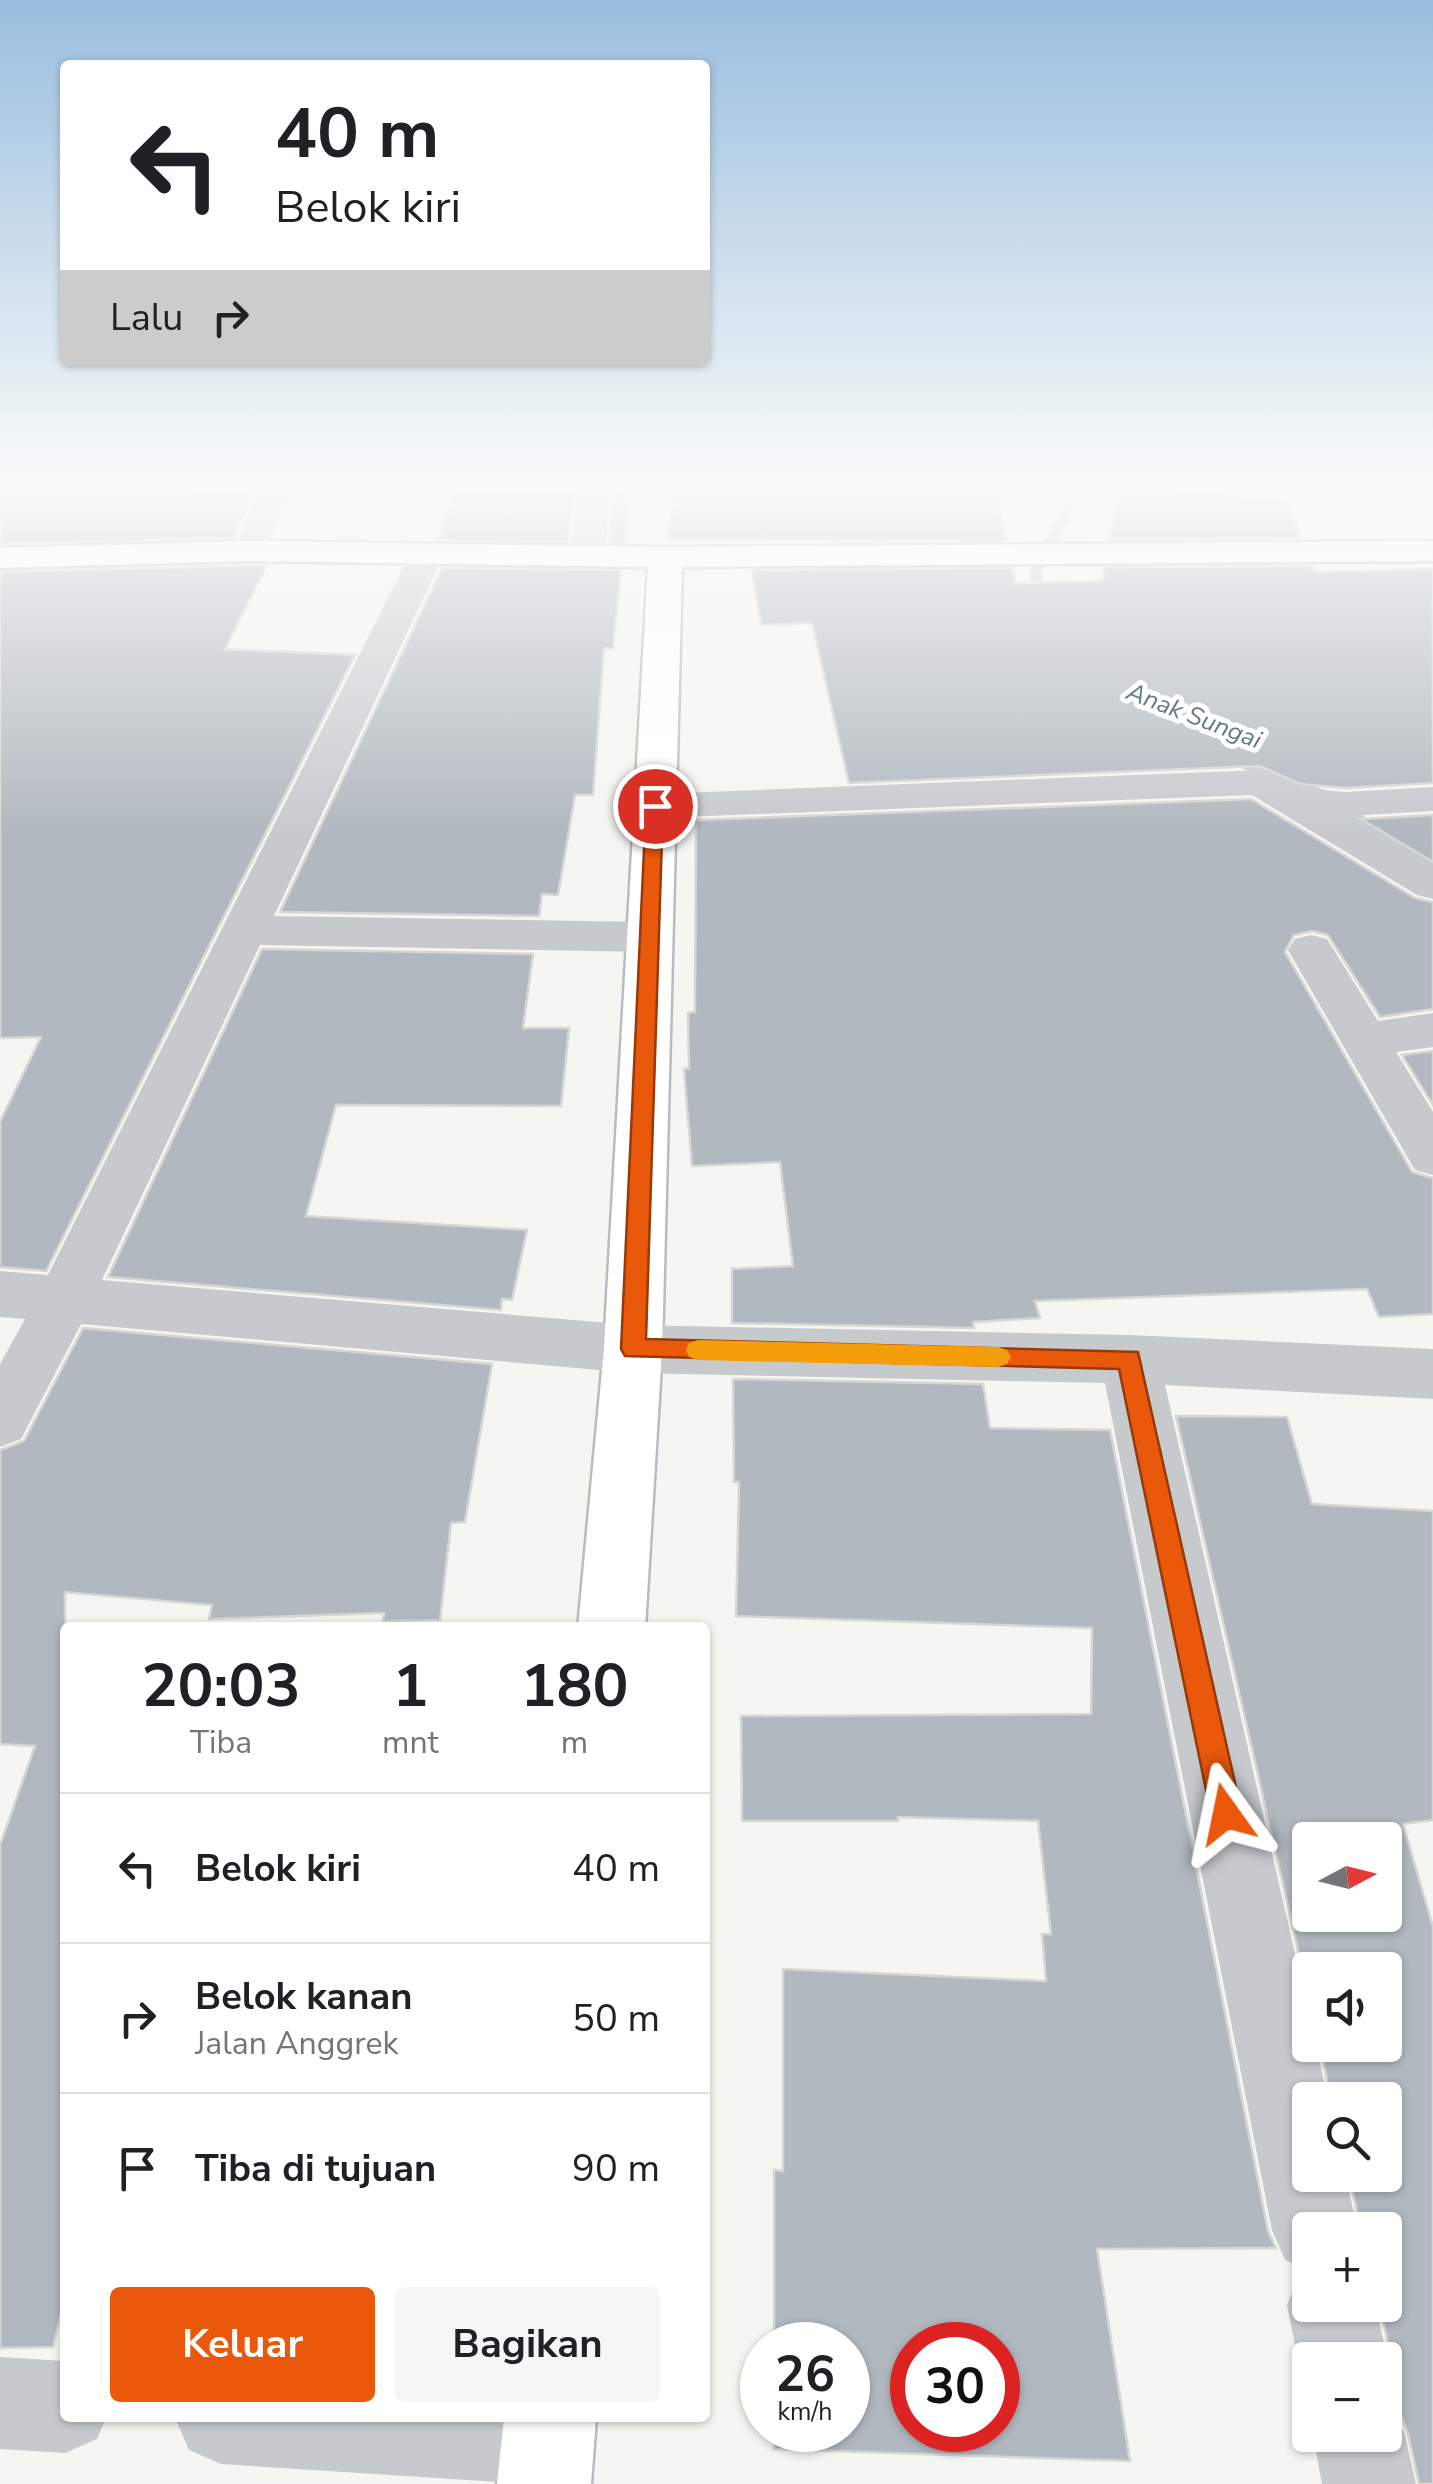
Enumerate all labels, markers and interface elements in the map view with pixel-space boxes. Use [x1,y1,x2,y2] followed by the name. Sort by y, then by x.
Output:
[275,86,439,182] text: 40 m
[110,100,240,230] icon: left
[275,177,461,238] text: Belok kiri
[203,290,258,345] icon: right
[110,292,183,343] text: Lalu
[1121,674,1267,757] water label: Anak Sungai
[613,764,698,849] pin
[628,779,683,834] icon: arrive
[142,1645,300,1727] text: 20:03
[392,1645,428,1727] text: 1
[520,1645,628,1727] text: 180
[190,1721,252,1764] text: Tiba
[382,1721,439,1764] text: mnt
[561,1721,588,1764] text: m
[1174,1762,1278,1866] position arrow
[1292,1822,1402,1932] north arrow
[1292,1822,1402,2452] map controls
[110,1841,165,1896] icon: left
[195,1843,361,1894] text: Belok kiri
[572,1843,660,1894] text: 40 m
[1292,1952,1402,2062] button: sound
[195,1971,412,2022] text: Belok kanan
[110,1991,165,2046] icon: right
[572,1993,660,2044] text: 50 m
[195,2022,398,2065] text: Jalan Anggrek
[1292,2082,1402,2192] button: search
[110,2141,165,2196] icon: arrive
[195,2143,436,2194] text: Tiba di tujuan
[572,2143,660,2194] text: 90 m
[1292,2212,1402,2322] button: +
[110,2287,375,2402] button: Keluar
[395,2287,660,2402] button: Bagikan
[890,2322,1020,2452] speed limit sign: 30
[775,2340,835,2409] text: 26
[1292,2342,1402,2452] button: −
[777,2395,833,2429] text: km/h

